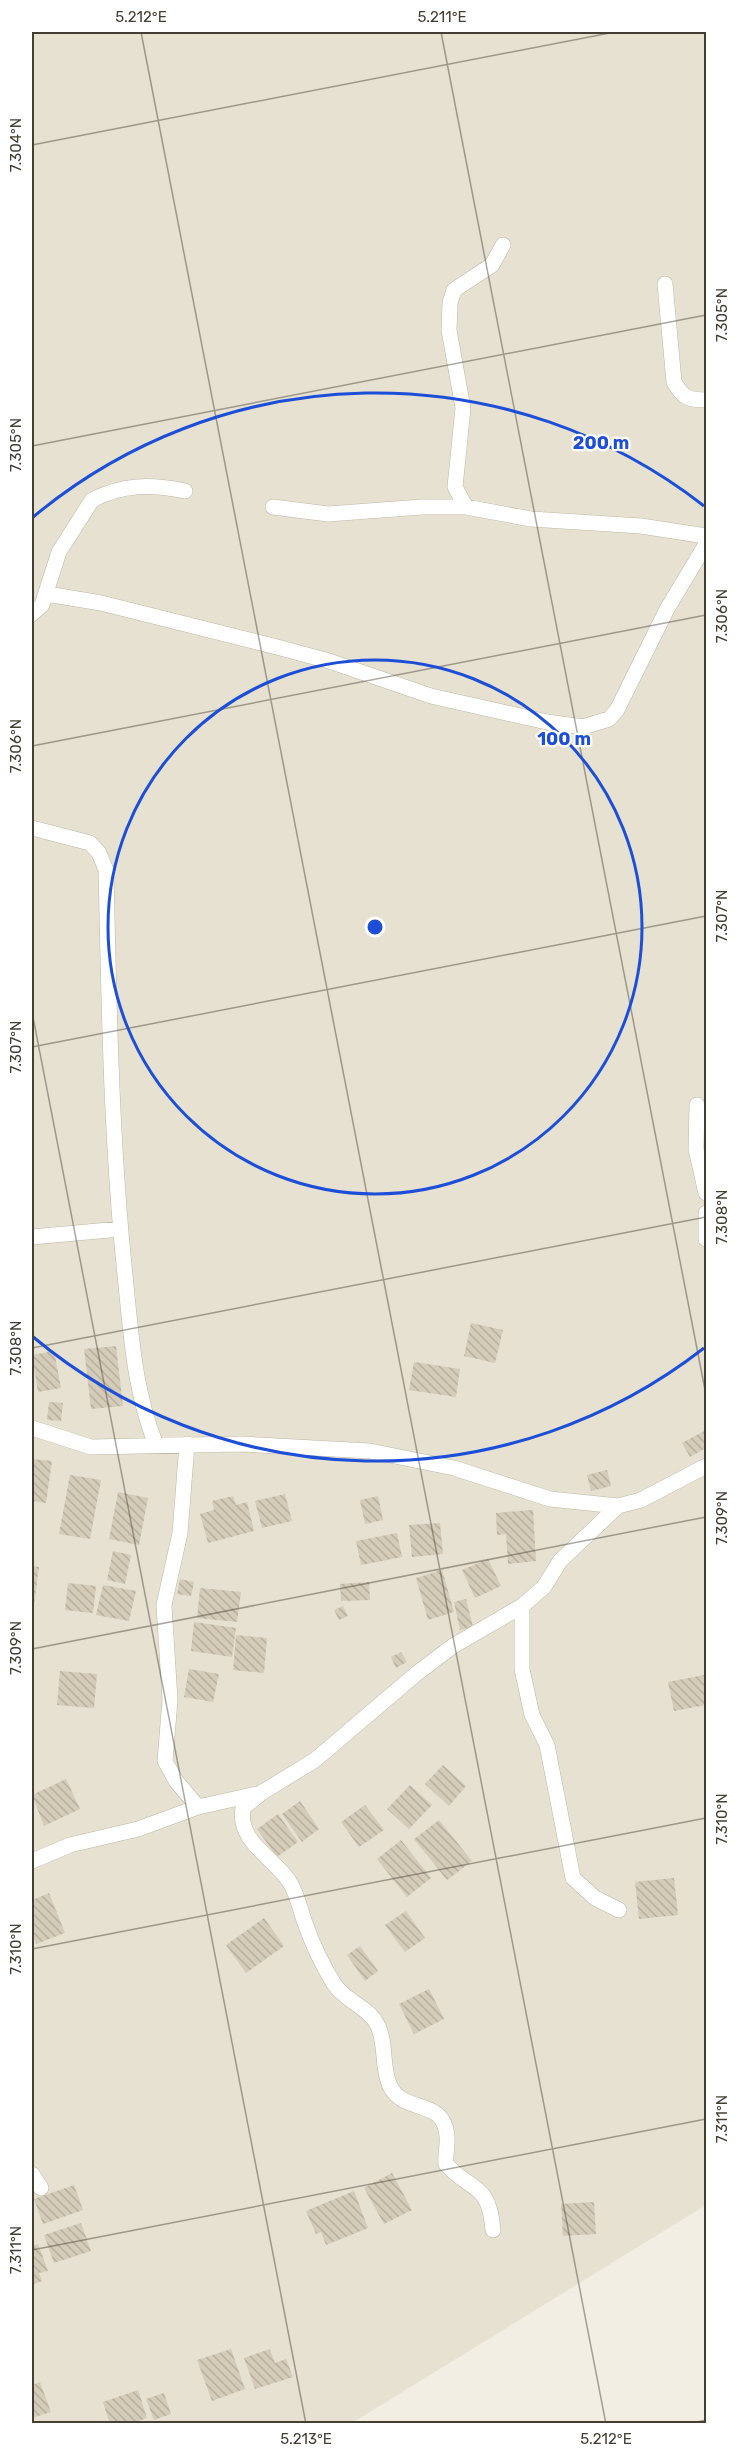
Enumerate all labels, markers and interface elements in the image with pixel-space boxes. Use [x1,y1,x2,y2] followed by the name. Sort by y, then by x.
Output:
[115,8,167,26] text: 5.212°E
[417,8,467,26] text: 5.211°E
[7,118,25,172] text: 7.304°N
[713,288,731,342] text: 7.305°N
[7,418,25,472] text: 7.305°N
[573,432,629,454] text: 200 m
[713,589,731,643] text: 7.306°N
[7,719,25,773] text: 7.306°N
[537,728,591,750] text: 100 m
[713,890,731,942] text: 7.307°N
[365,917,385,937] centre of rings
[7,1021,25,1073] text: 7.307°N
[713,1190,731,1244] text: 7.308°N
[7,1321,25,1375] text: 7.308°N
[713,1491,731,1545] text: 7.309°N
[7,1621,25,1675] text: 7.309°N
[713,1793,731,1845] text: 7.310°N
[7,1923,25,1975] text: 7.310°N
[713,2095,731,2143] text: 7.311°N
[7,2226,25,2274] text: 7.311°N
[280,2430,332,2448] text: 5.213°E
[580,2430,632,2448] text: 5.212°E

